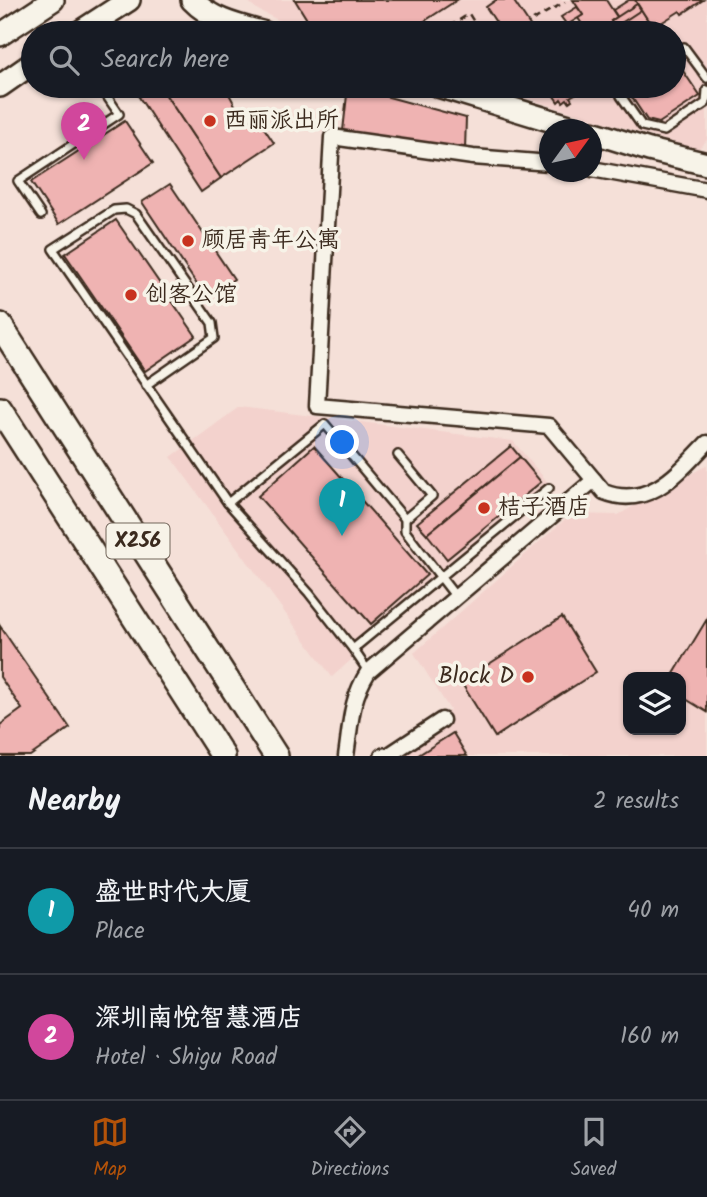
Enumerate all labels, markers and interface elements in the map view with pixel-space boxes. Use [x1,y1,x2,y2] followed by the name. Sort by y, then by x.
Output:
[21,21,686,98] search box
[101,39,229,81] text: Search here
[45,41,83,79] icon: search
[61,102,107,160] pin: 2
[224,103,339,139] place label: 西丽派出所
[202,113,218,129] marker: 西丽派出所
[539,119,602,182] north arrow
[202,223,340,259] place label: 顾居青年公寓
[180,233,196,249] marker: 顾居青年公寓
[145,277,237,313] place label: 创客公馆
[123,287,139,303] marker: 创客公馆
[325,425,359,459] your location
[319,478,365,536] pin: 1
[498,490,590,526] place label: 桔子酒店
[476,500,492,516] marker: 桔子酒店
[106,524,170,558] road number: X256
[438,659,514,695] place label: Block D
[520,669,536,685] marker: Block D
[623,672,686,735] map controls
[623,672,686,735] button: layers
[28,778,120,826] text: Nearby
[593,784,679,820] text: 2 results
[95,872,251,914] text: 盛世时代大厦
[48,893,54,929] text: 1
[627,893,679,929] text: 40 m
[95,914,145,950] text: Place
[95,998,303,1040] text: 深圳南悦智慧酒店
[44,1019,58,1055] text: 2
[620,1019,679,1055] text: 160 m
[95,1040,277,1076] text: Hotel · Shigu Road
[91,1113,129,1185] tab: Map
[311,1113,389,1185] tab: Directions
[571,1113,616,1185] tab: Saved

